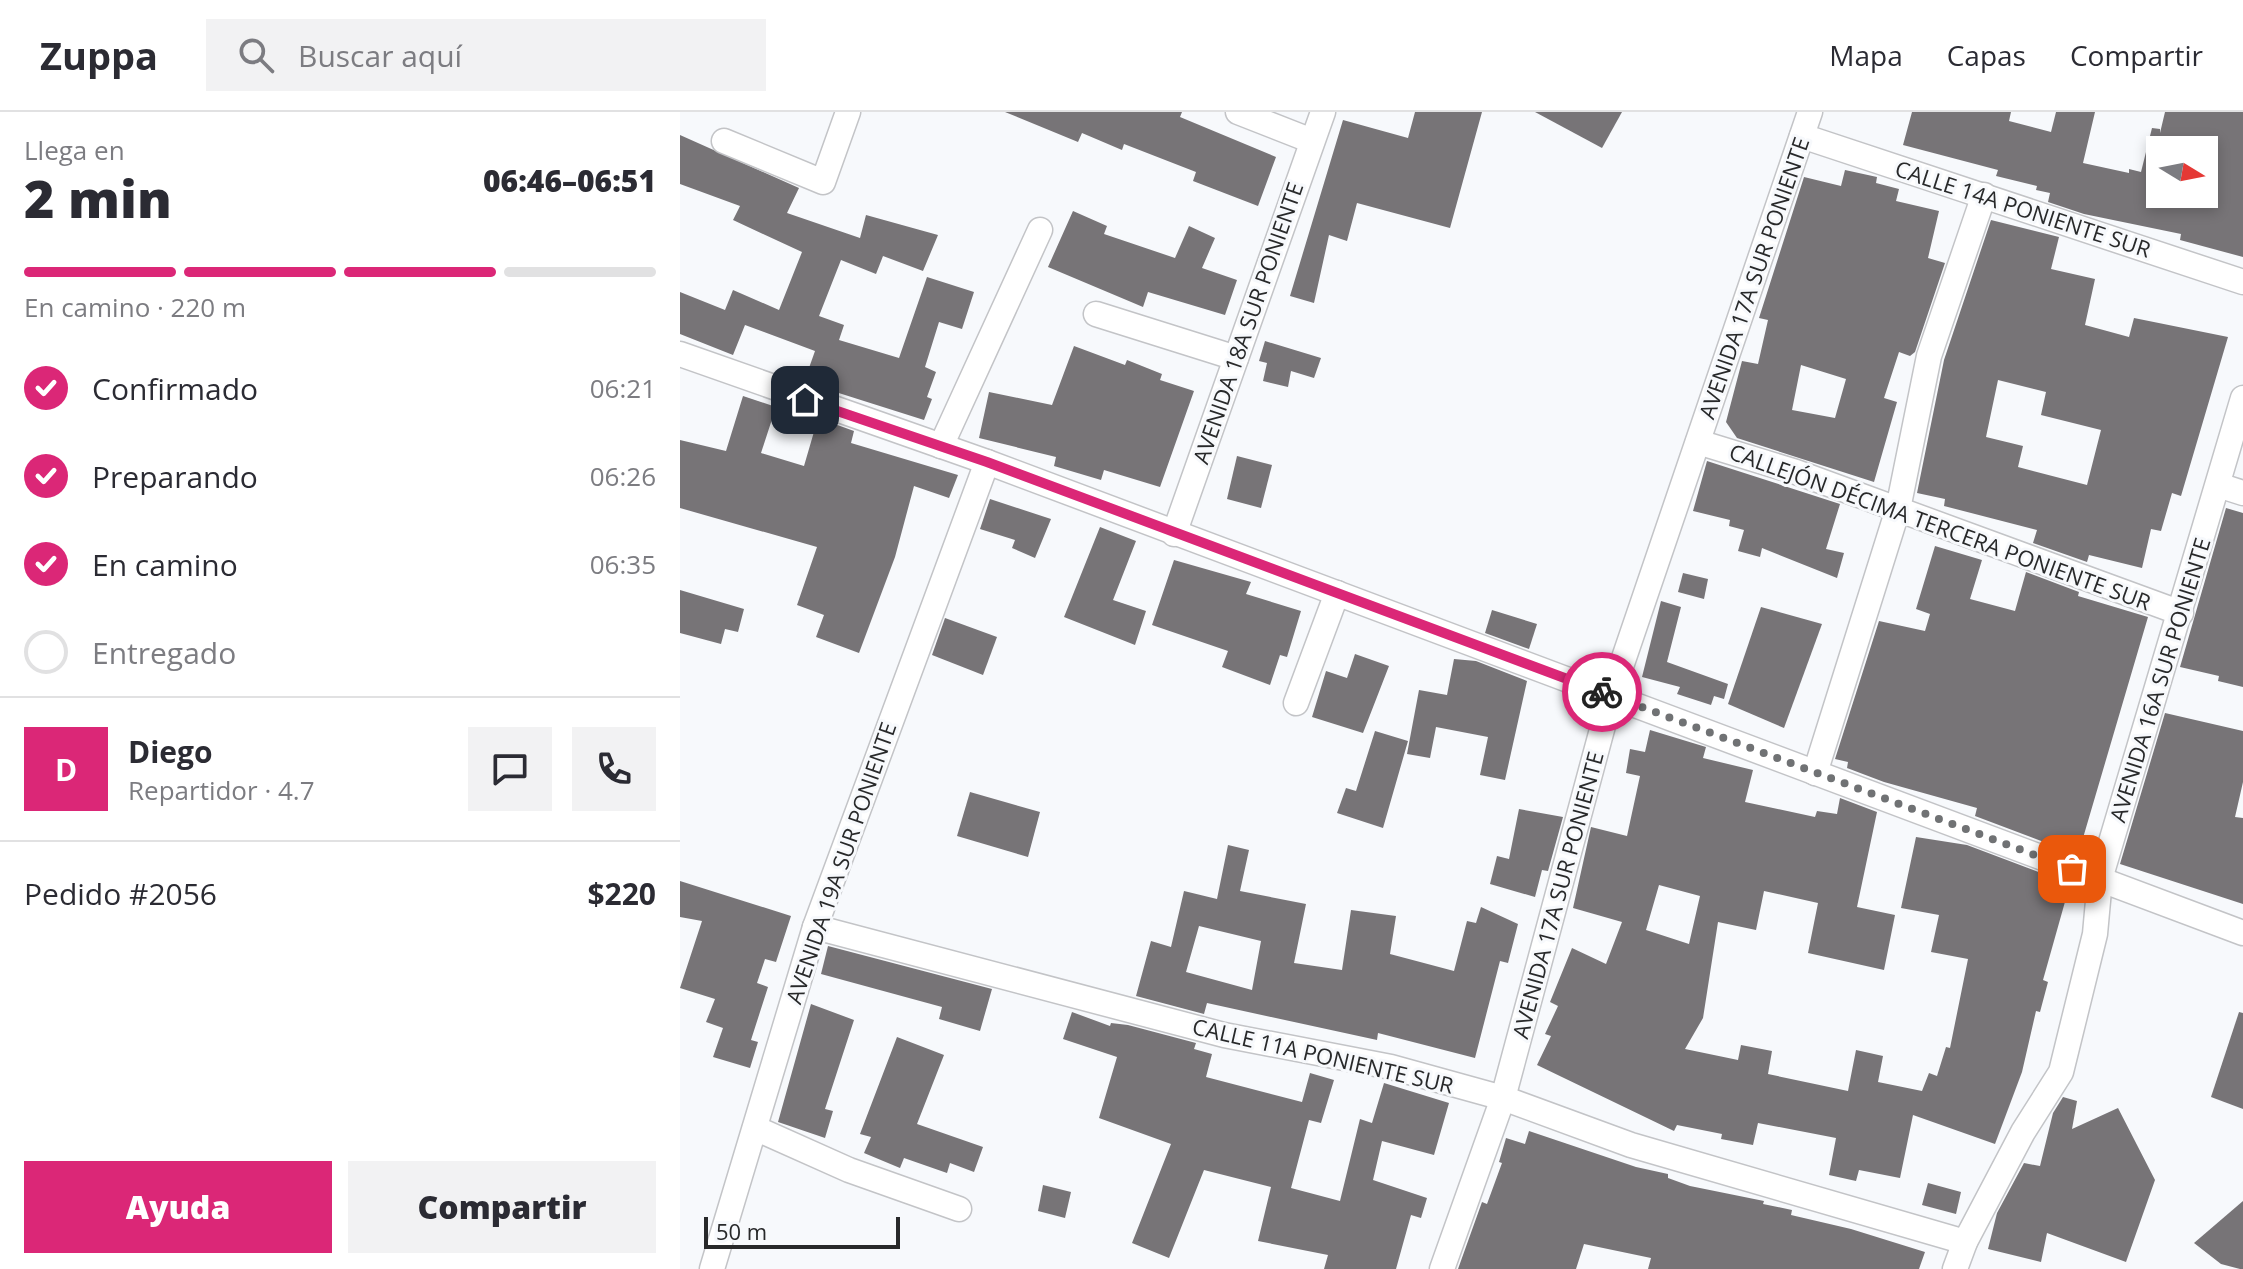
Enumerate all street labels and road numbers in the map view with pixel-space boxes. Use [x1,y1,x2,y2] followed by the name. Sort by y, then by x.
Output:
[1691,133,1815,422] street label: AVENIDA 17A SUR PONIENTE
[1892,153,2155,264] street label: CALLE 14A PONIENTE SUR
[1185,178,1309,467] street label: AVENIDA 18A SUR PONIENTE
[1725,436,2156,617] street label: CALLEJÓN DÉCIMA TERCERA PONIENTE SUR
[2101,534,2217,826] street label: AVENIDA 16A SUR PONIENTE
[778,718,902,1007] street label: AVENIDA 19A SUR PONIENTE
[1504,748,1610,1042] street label: AVENIDA 17A SUR PONIENTE
[1190,1010,1457,1100] street label: CALLE 11A PONIENTE SUR

